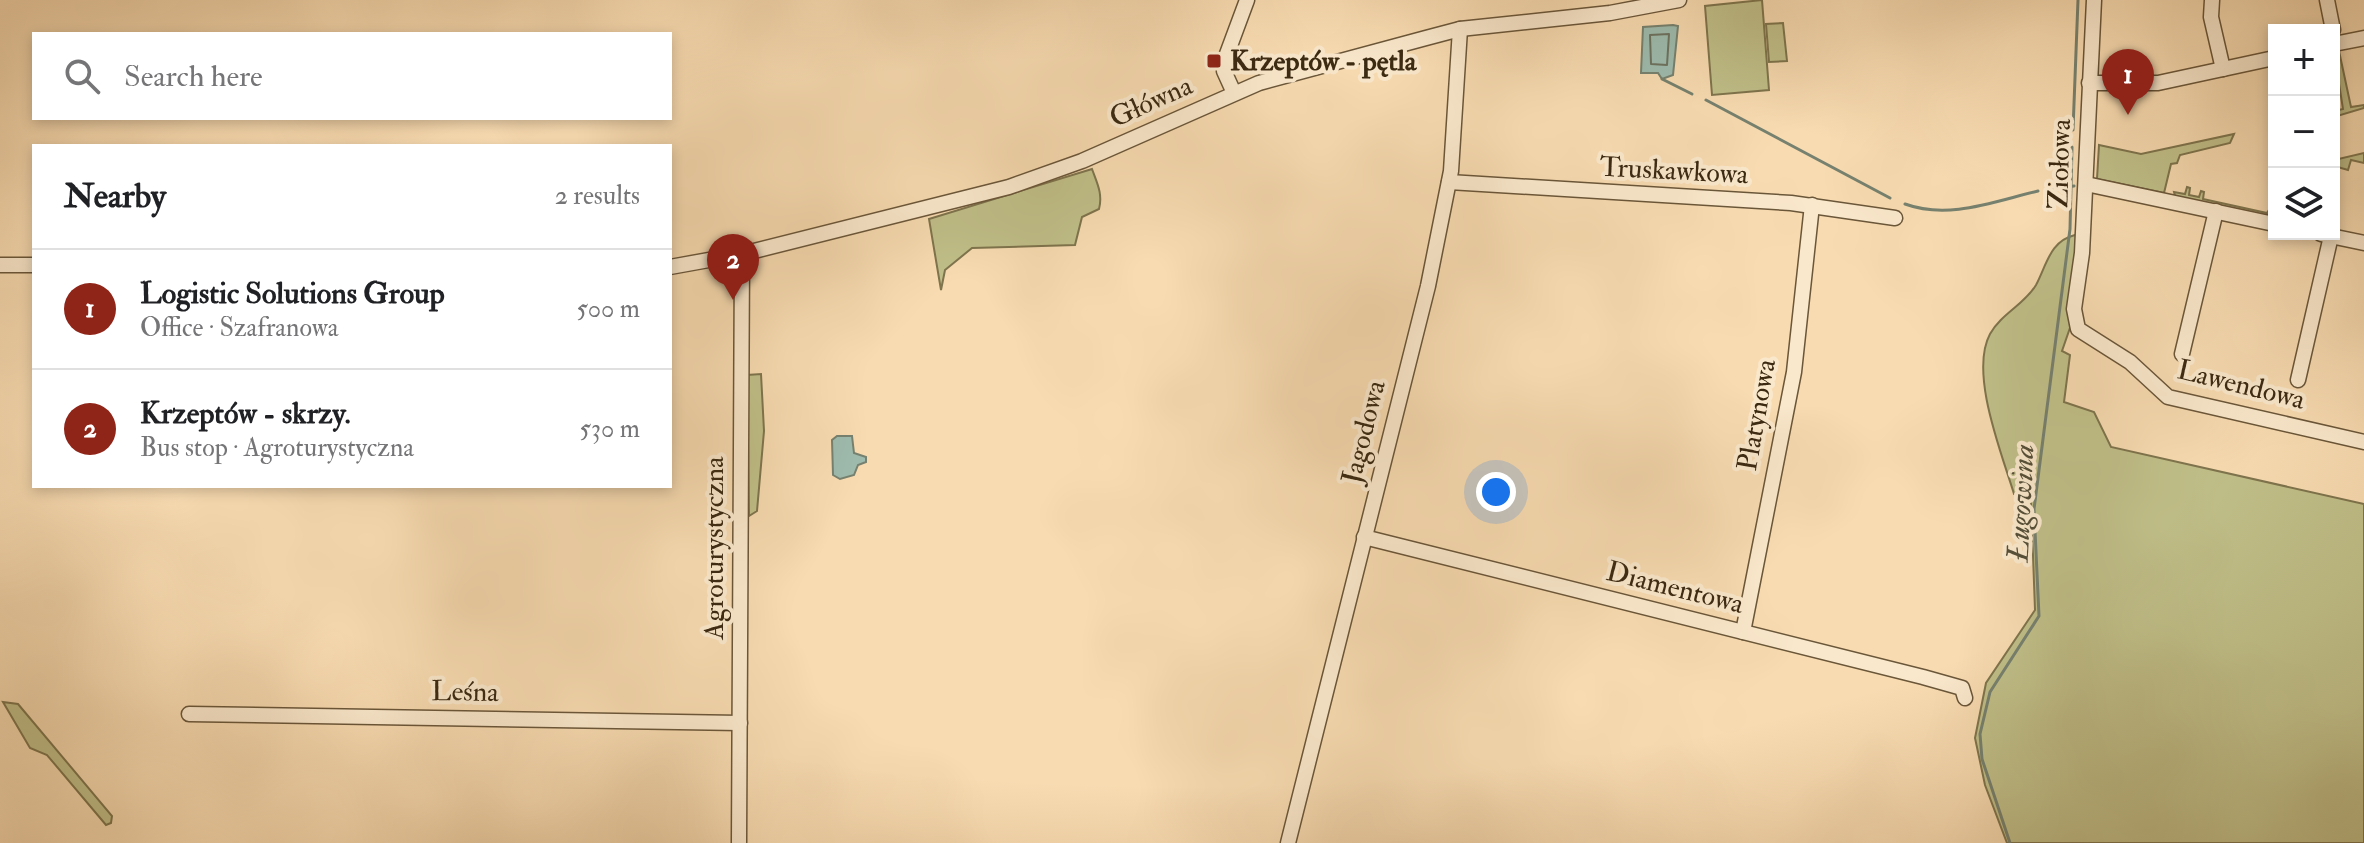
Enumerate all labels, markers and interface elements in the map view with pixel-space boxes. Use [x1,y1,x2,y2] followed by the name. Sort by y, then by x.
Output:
[2268,24,2340,240] map controls
[2268,24,2340,96] button: +
[32,32,672,120] search box
[1230,44,1418,79] place label: Krzeptów - pętla
[2102,49,2154,115] pin: 1
[1205,52,1223,70] marker: Krzeptów - pętla
[60,54,104,98] icon: search
[124,58,263,95] text: Search here
[1104,68,1198,136] street label: Główna
[2268,96,2340,168] button: −
[2041,118,2079,210] street label: Ziołowa
[1599,150,1750,192] street label: Truskawkowa
[2268,168,2340,240] button: layers
[64,175,166,218] text: Nearby
[555,180,640,212] text: 2 results
[707,234,759,300] pin: 2
[140,275,445,312] text: Logistic Solutions Group
[85,293,95,325] text: 1
[576,293,640,325] text: 500 m
[140,312,338,344] text: Office · Szafranowa
[2173,352,2309,418] street label: Lawendowa
[1730,356,1784,474] street label: Platynowa
[1334,376,1394,488] street label: Jagodowa
[140,395,351,432] text: Krzeptów - skrzy.
[83,413,97,445] text: 2
[580,413,640,445] text: 530 m
[140,432,414,464] text: Bus stop · Agroturystyczna
[1999,443,2043,564] water label: Ługowina
[697,456,732,641] street label: Agroturystyczna
[1476,472,1516,512] your location
[1603,554,1748,622] street label: Diamentowa
[431,674,500,710] street label: Leśna

